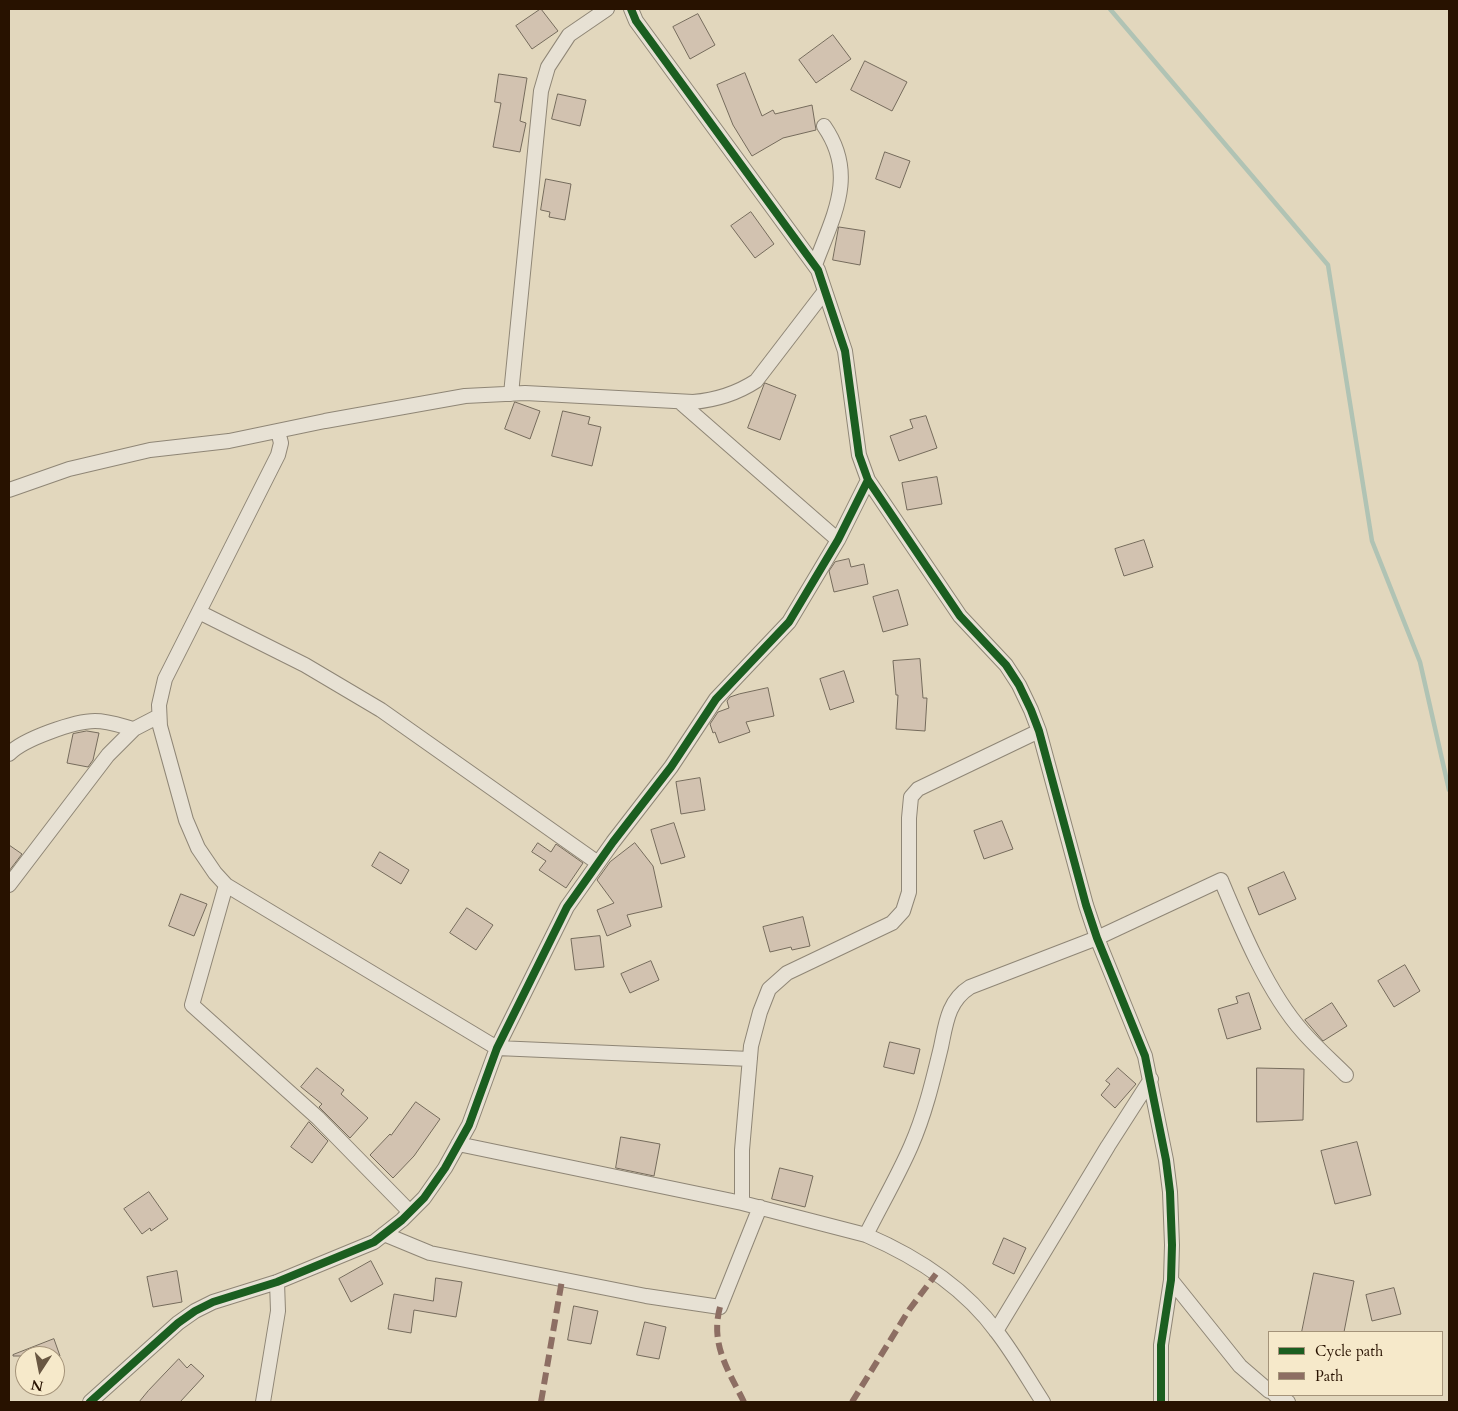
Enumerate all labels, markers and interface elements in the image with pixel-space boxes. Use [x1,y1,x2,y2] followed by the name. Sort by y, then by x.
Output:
[1268,1331,1443,1396] legend
[1315,1341,1383,1361] text: Cycle path
[15,1346,65,1396] north arrow
[1315,1366,1343,1386] text: Path
[29,1375,45,1396] text: N

